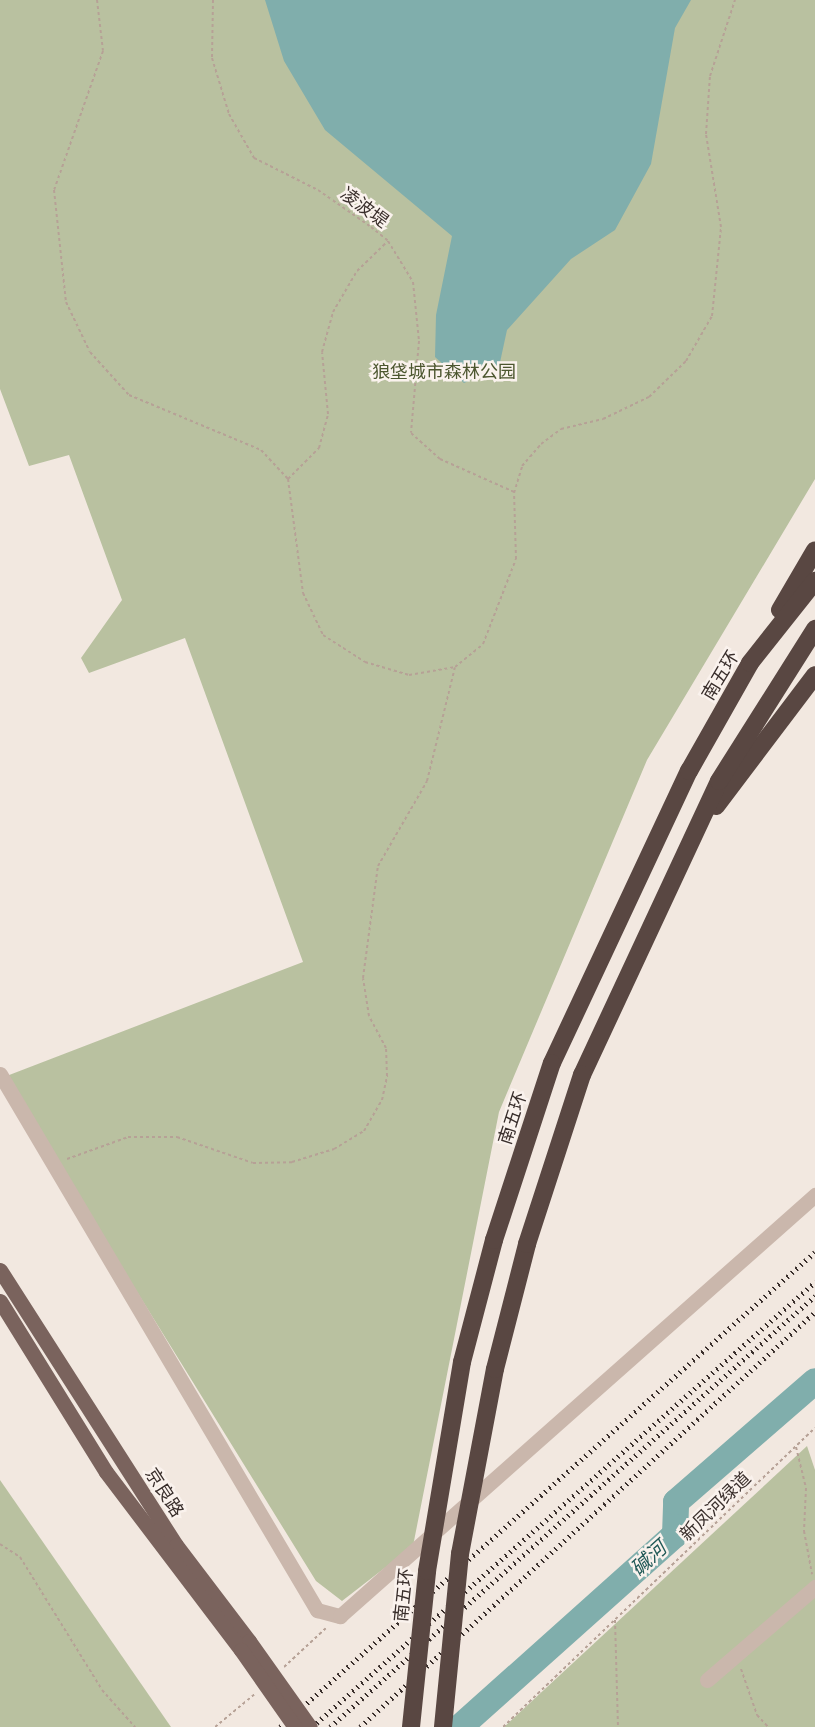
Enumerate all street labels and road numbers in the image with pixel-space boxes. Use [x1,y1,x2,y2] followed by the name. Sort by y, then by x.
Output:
[337,182,393,232] street label: 凌波堤
[697,646,743,704] street label: 南五环
[493,1089,531,1147] street label: 南五环
[141,1463,189,1521] street label: 京良路
[675,1467,755,1545] street label: 新凤河绿道
[389,1567,417,1623] street label: 南五环

